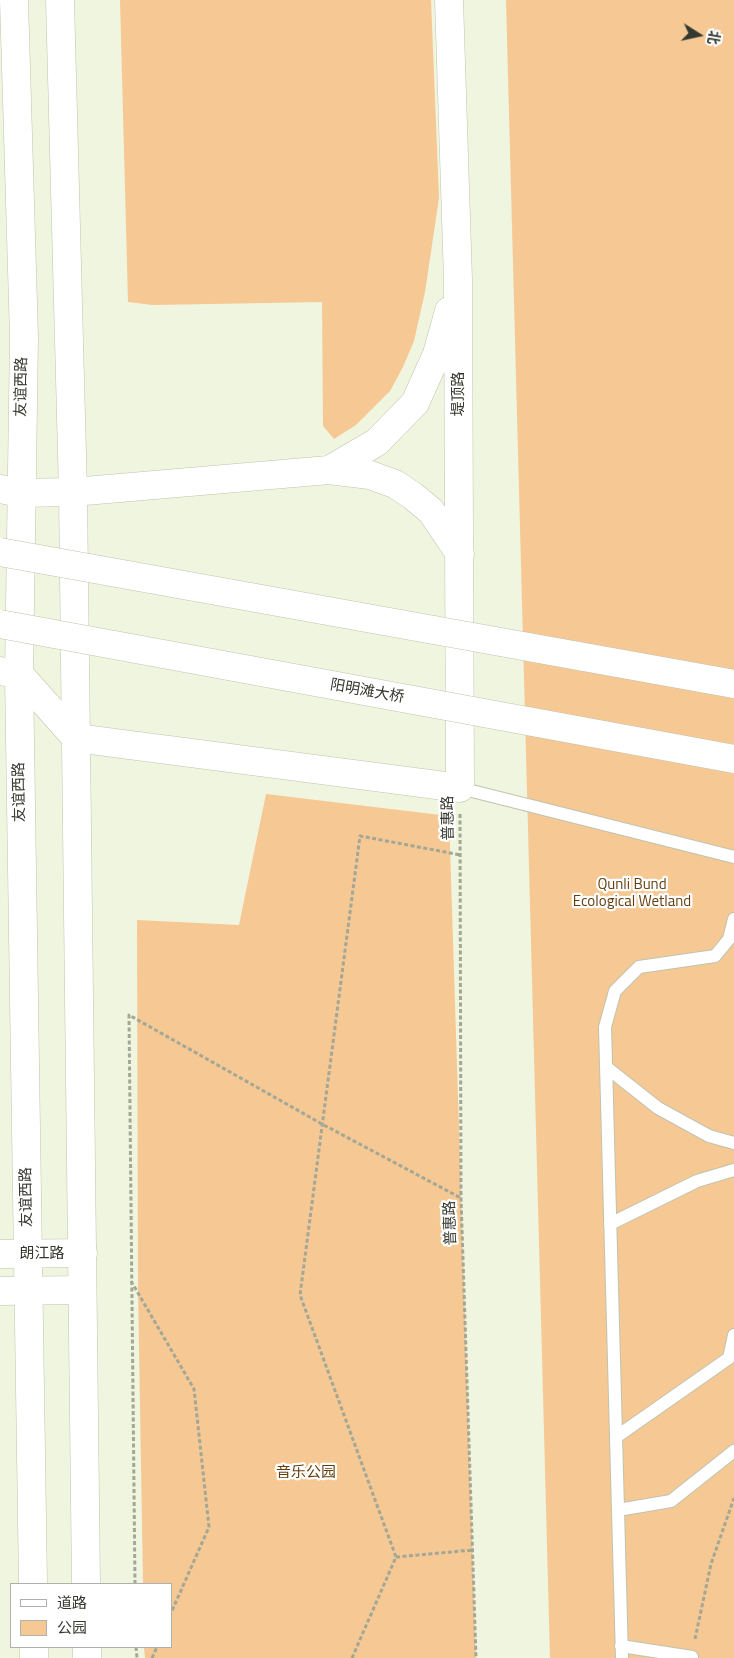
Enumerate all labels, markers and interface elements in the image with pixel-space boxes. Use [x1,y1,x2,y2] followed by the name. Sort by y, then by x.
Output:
[674,10,724,60] north arrow
[703,29,726,46] text: 北
[12,357,32,417] street label: 友谊西路
[450,372,468,416] street label: 堤顶路
[329,677,405,707] street label: 阳明滩大桥
[10,762,30,822] street label: 友谊西路
[440,795,458,841] street label: 普惠路
[573,876,691,911] park label: Qunli Bund Ecological Wetland
[17,1167,37,1227] street label: 友谊西路
[441,1200,461,1246] street label: 普惠路
[20,1245,64,1263] street label: 朗江路
[276,1464,336,1482] park label: 音乐公园
[10,1583,172,1648] legend
[57,1591,87,1614] text: 道路
[57,1616,87,1639] text: 公园

